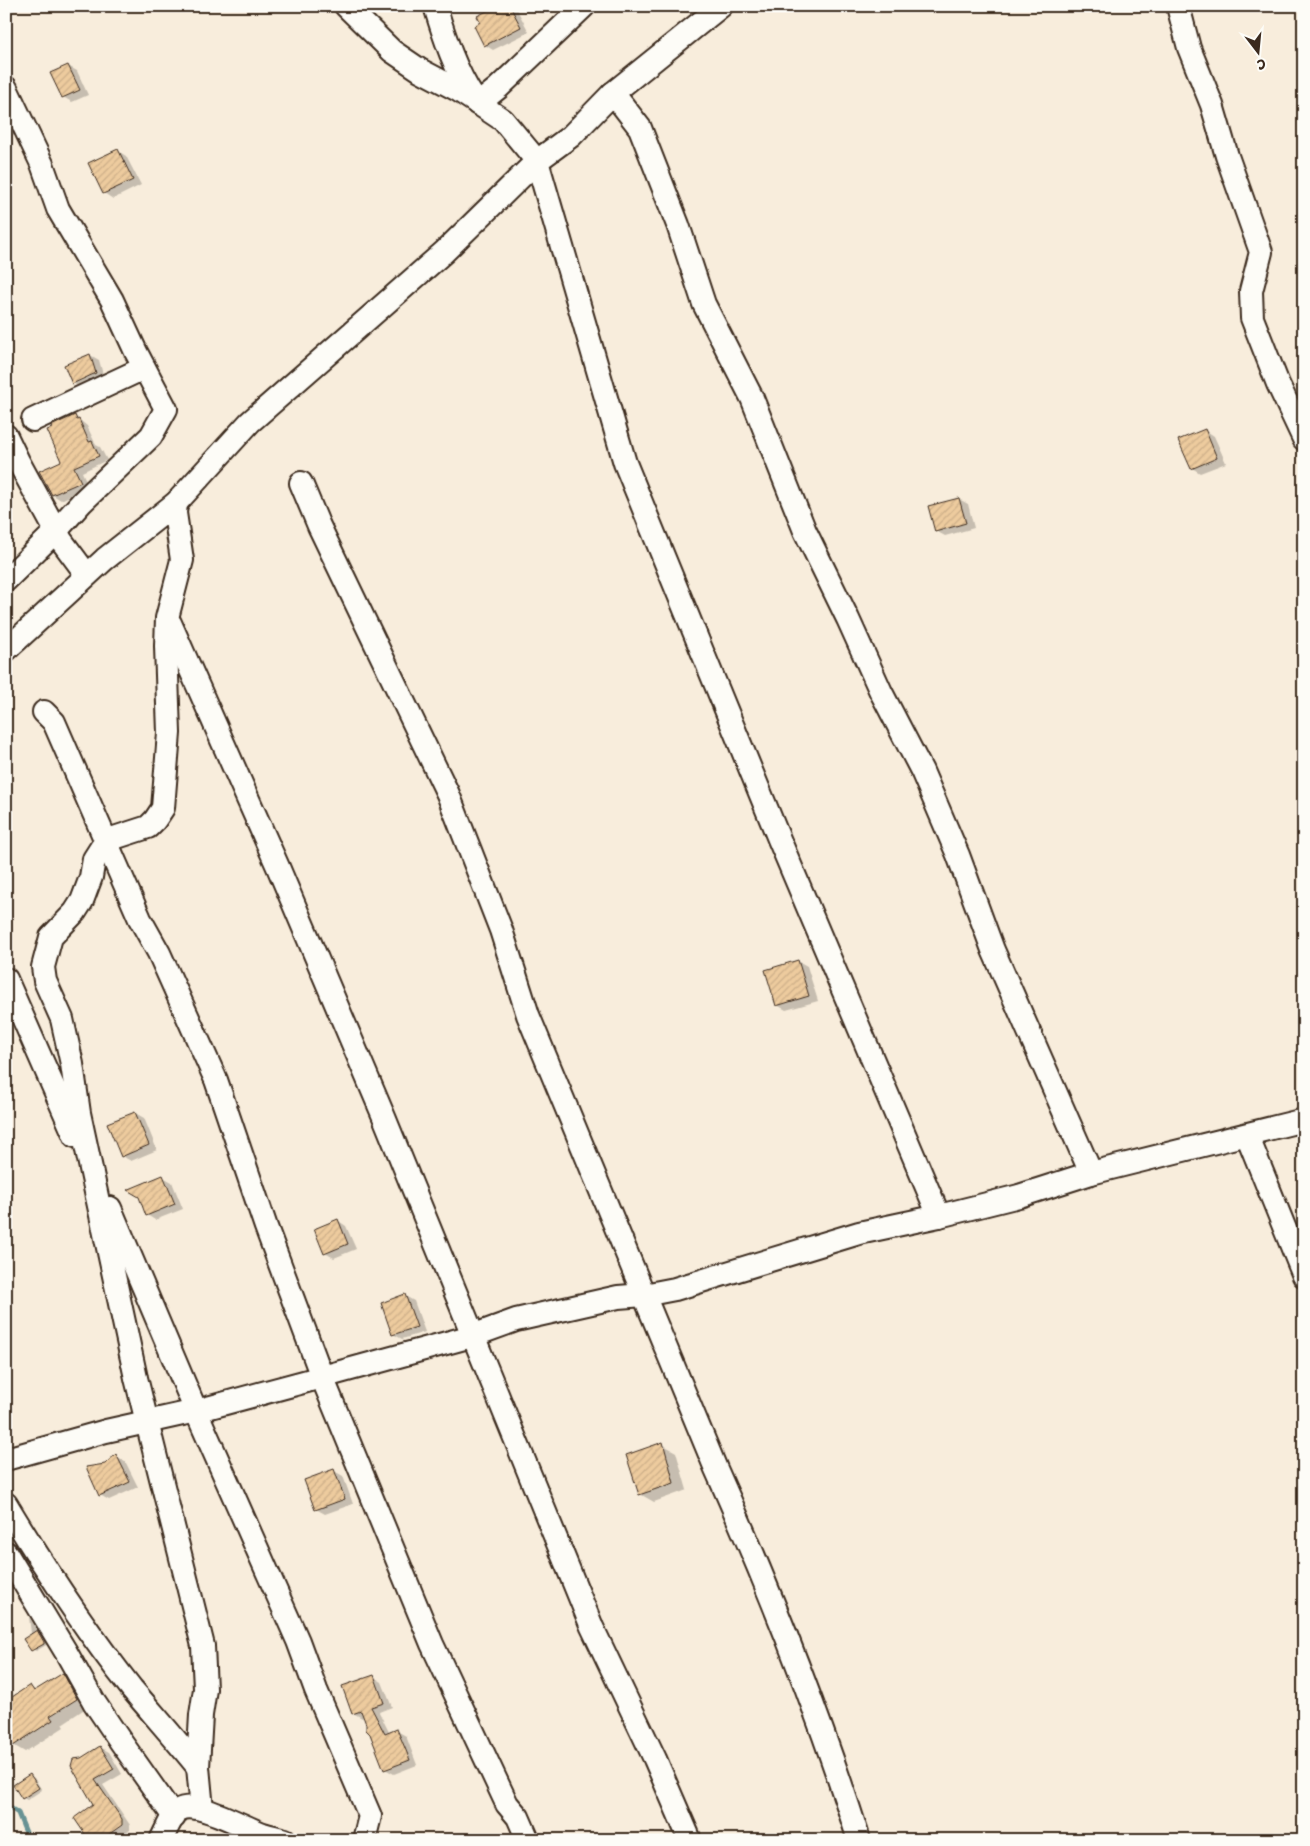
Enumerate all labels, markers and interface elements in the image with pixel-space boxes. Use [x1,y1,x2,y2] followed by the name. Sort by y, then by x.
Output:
[1232,28,1282,78] north arrow
[1255,55,1268,74] text: С

